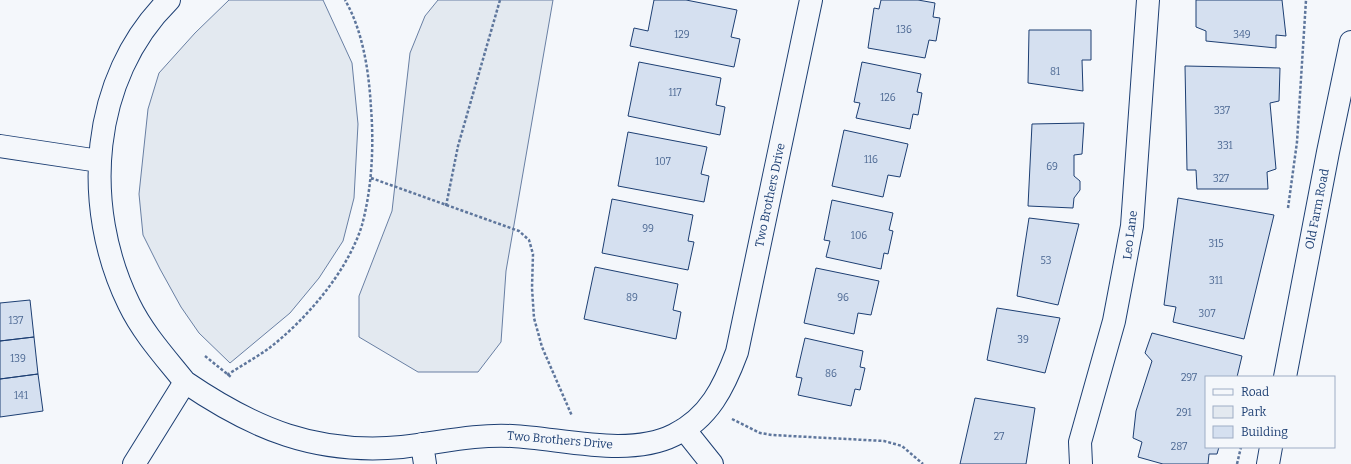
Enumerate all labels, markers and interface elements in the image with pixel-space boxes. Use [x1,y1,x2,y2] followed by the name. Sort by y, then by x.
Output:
[896,24,912,36] house number: 136
[674,29,690,41] house number: 129
[1233,29,1251,41] house number: 349
[1050,66,1060,78] house number: 81
[668,87,682,99] house number: 117
[880,92,896,104] house number: 126
[1214,105,1230,117] house number: 337
[1217,140,1233,152] house number: 331
[752,142,788,248] street label: Two Brothers Drive
[864,154,878,166] house number: 116
[655,156,671,168] house number: 107
[1046,161,1058,173] house number: 69
[1302,167,1332,251] street label: Old Farm Road
[1213,173,1229,185] house number: 327
[1120,210,1140,260] street label: Leo Lane
[642,223,654,235] house number: 99
[851,230,867,242] house number: 106
[1208,238,1224,250] house number: 315
[1041,255,1052,267] house number: 53
[1209,275,1223,287] house number: 311
[626,292,638,304] house number: 89
[837,292,849,304] house number: 96
[1198,308,1216,320] house number: 307
[9,315,23,327] house number: 137
[1017,334,1029,346] house number: 39
[10,353,26,365] house number: 139
[825,368,837,380] house number: 86
[1181,372,1197,384] house number: 297
[1205,376,1335,448] legend
[1241,385,1269,399] text: Road
[14,390,28,402] house number: 141
[1241,405,1267,419] text: Park
[1176,407,1192,419] house number: 291
[1241,425,1288,439] text: Building
[507,428,613,452] street label: Two Brothers Drive
[994,431,1004,443] house number: 27
[1171,441,1187,453] house number: 287

